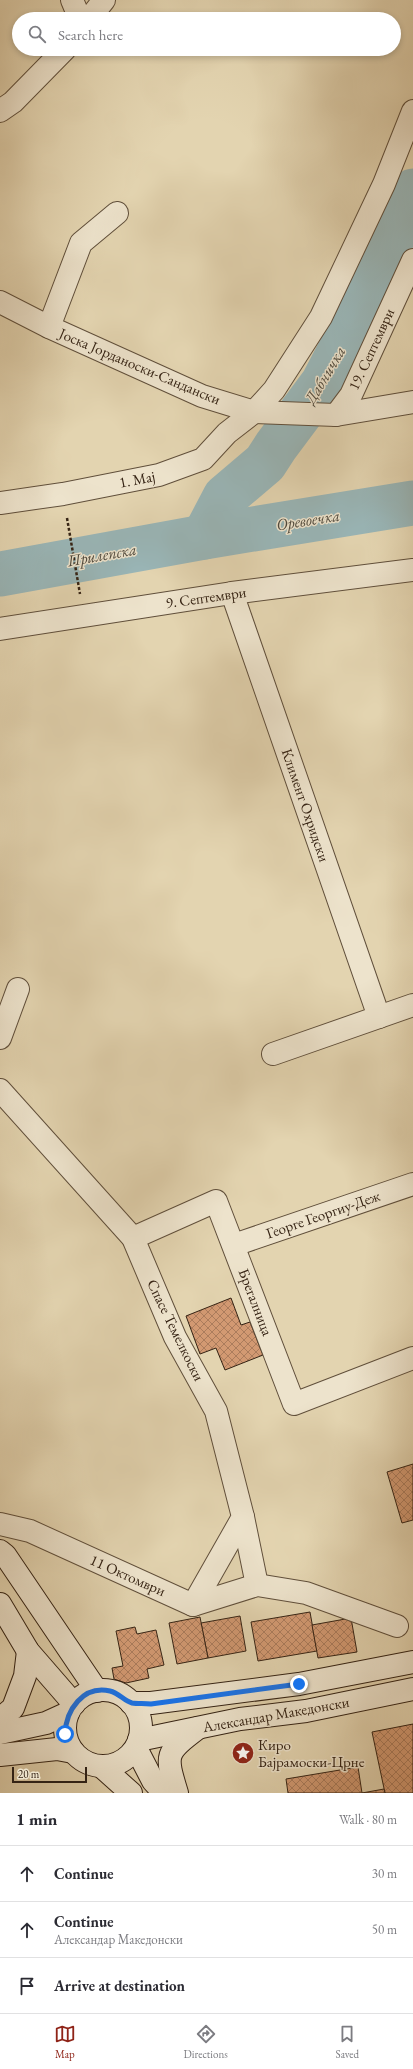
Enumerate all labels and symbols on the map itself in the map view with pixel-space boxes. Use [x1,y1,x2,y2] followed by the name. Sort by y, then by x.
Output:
[344,305,398,393] street label: 19. Септември
[55,323,224,409] street label: Јоска Јорданоски-Сандански
[299,342,350,409] water label: Дабничка
[117,466,157,492] street label: 1. Мај
[275,505,341,535] water label: Оревоечка
[65,539,138,572] water label: Прилепска
[165,582,248,612] street label: 9. Септември
[278,746,334,864] street label: Климент Охридски
[263,1185,383,1242] street label: Георге Георгиу-Деж
[235,1266,277,1338] street label: Брегалница
[143,1276,209,1384] street label: Спасе Темелкоски
[87,1550,169,1600] street label: 11 Октомври
[290,1675,308,1693] route end
[200,1692,351,1736] street label: Александар Македонски
[56,1725,74,1743] route start
[258,1735,365,1771] place label: Киро Бајрамоски-Црне
[230,1740,256,1766] place icon: Киро Бајрамоски-Црне
[12,1765,87,1784] scale bar

